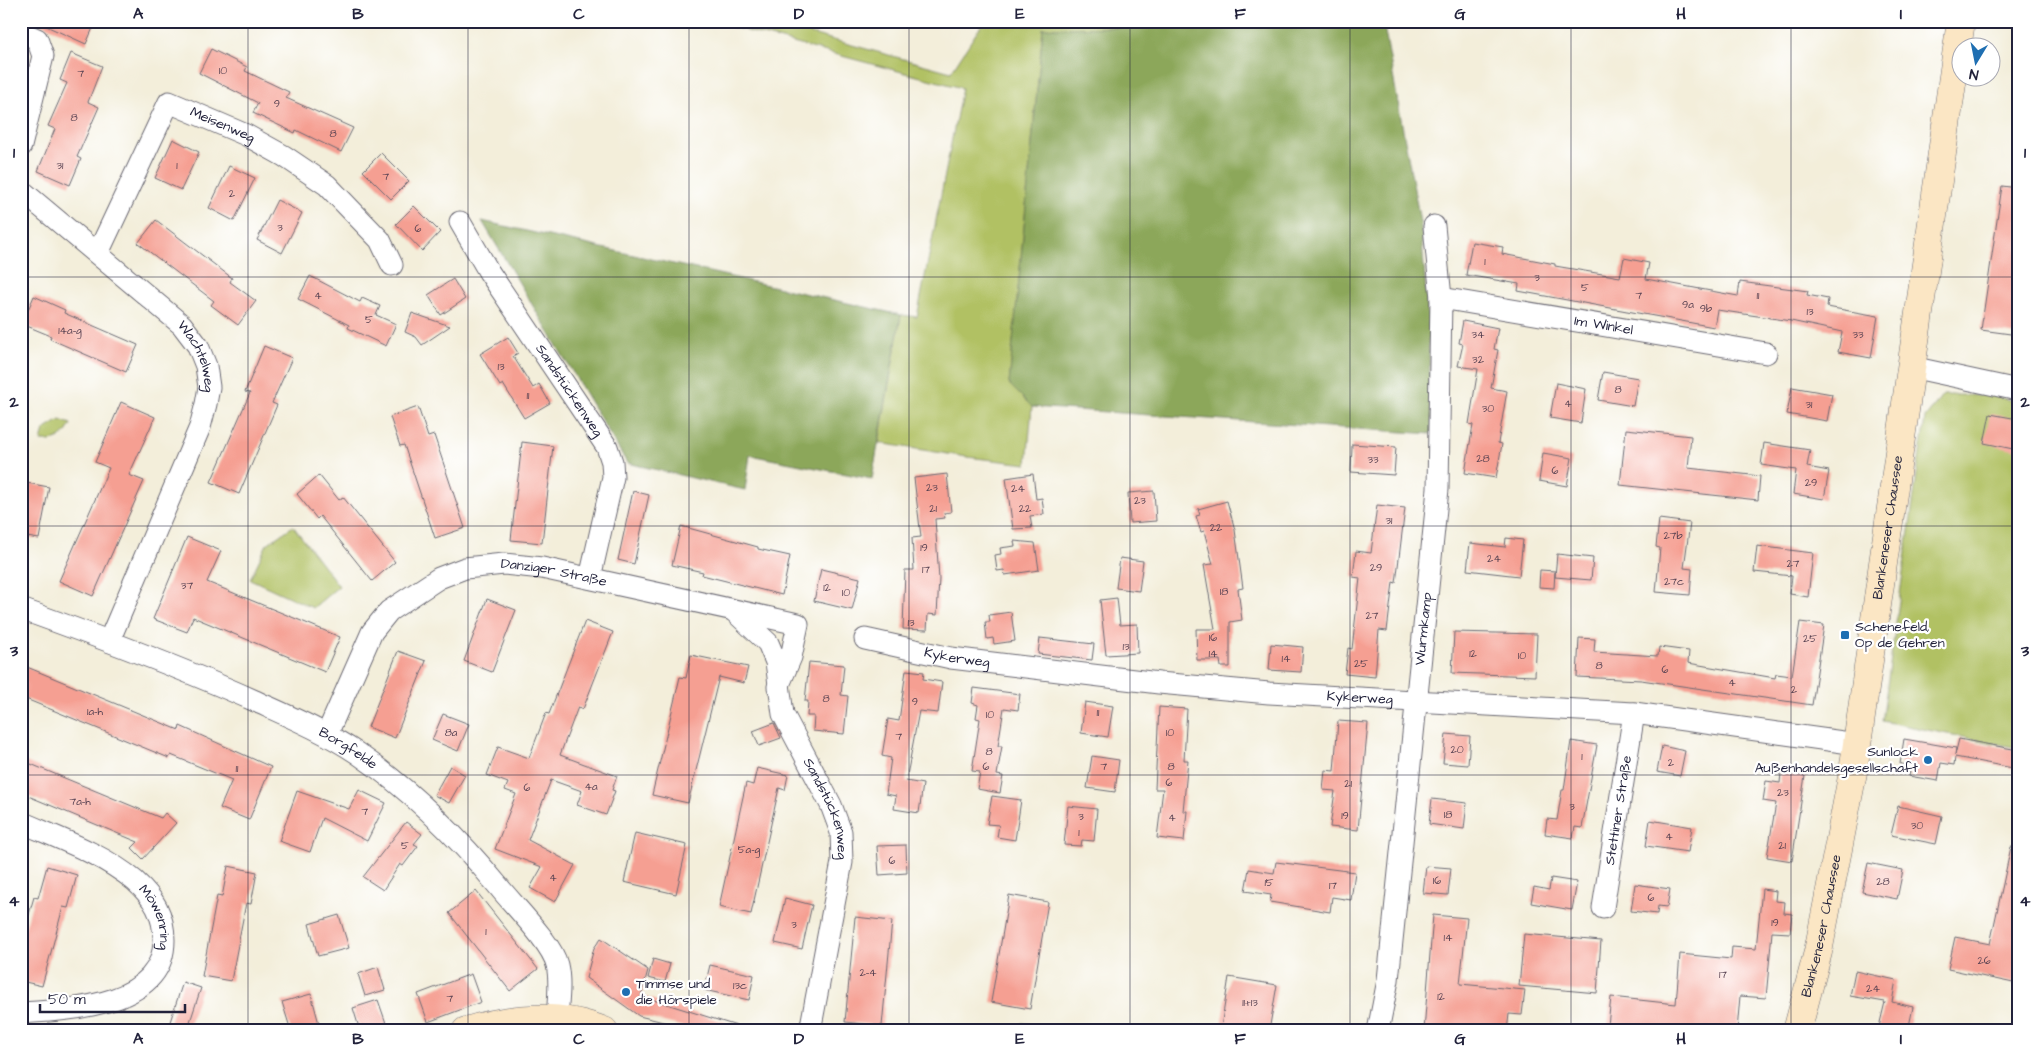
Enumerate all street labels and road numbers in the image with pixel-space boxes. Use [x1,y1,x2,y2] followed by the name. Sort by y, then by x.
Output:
[187,102,259,148] street label: Meisenweg
[1573,311,1635,340] street label: Im Winkel
[172,317,219,394] street label: Wachtelweg
[530,340,608,441] street label: Sandstückenweg
[1868,454,1908,601] street label: Blankeneser Chaussee
[500,554,609,592] street label: Danziger Straße
[1410,591,1437,666] street label: Wurmkamp
[922,642,991,673] street label: Kykerweg
[1326,686,1393,710] street label: Kykerweg
[315,722,382,775] street label: Borgfelde
[1600,754,1637,866] street label: Stettiner Straße
[798,755,852,860] street label: Sandstückenweg
[1796,853,1847,999] street label: Blankeneser Chaussee
[134,880,174,951] street label: Möwenring

